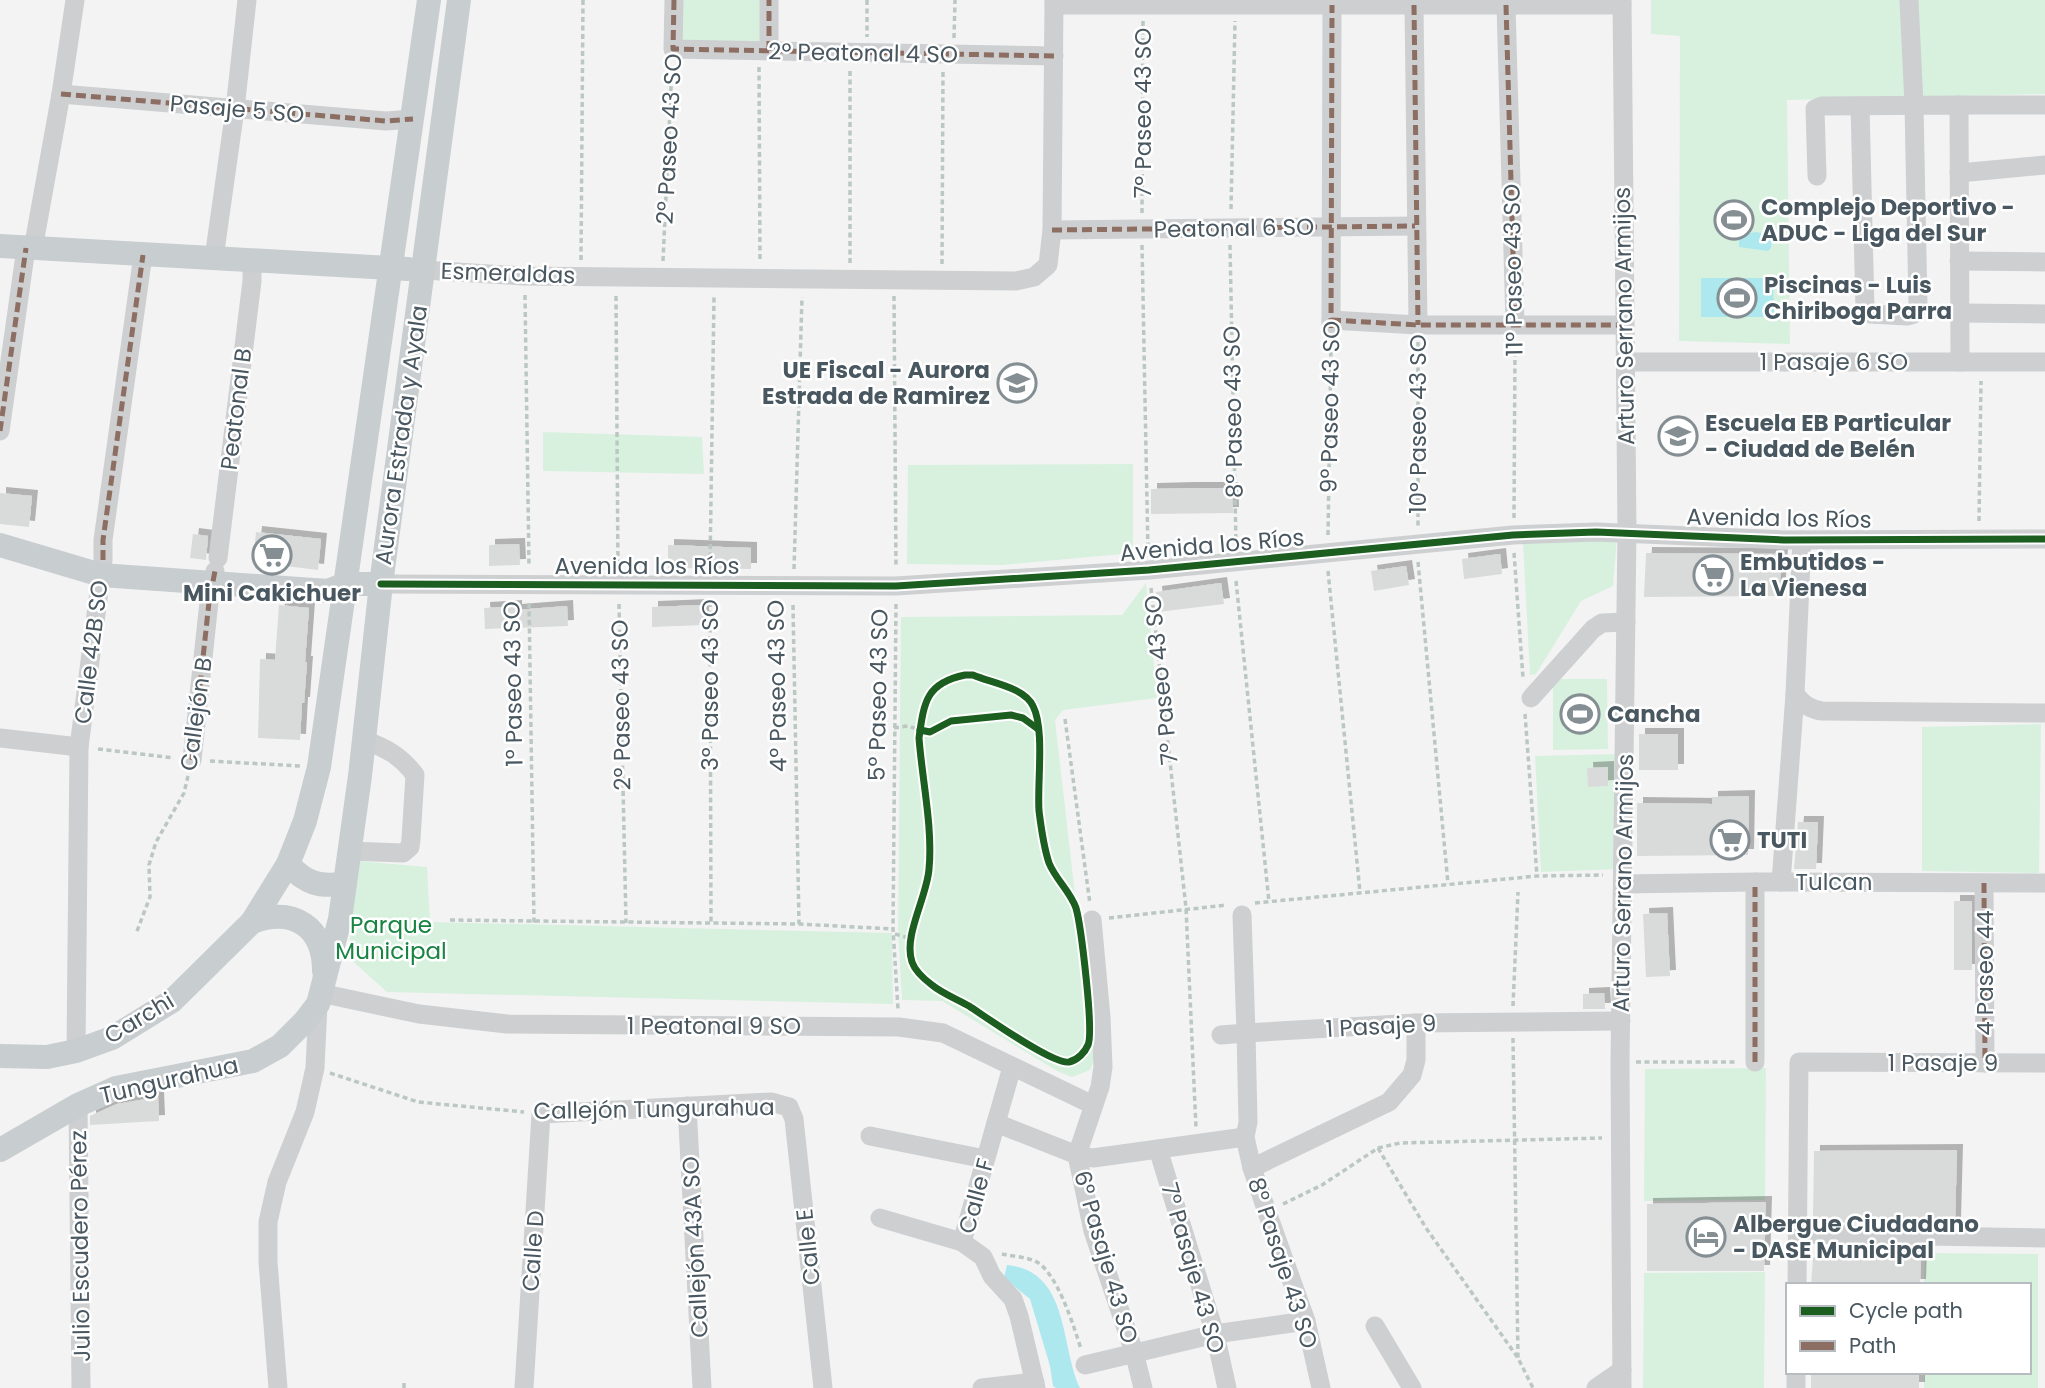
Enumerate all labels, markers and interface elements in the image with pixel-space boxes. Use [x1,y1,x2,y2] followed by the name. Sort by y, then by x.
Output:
[1127,28,1159,198] street label: 7º Paseo 43 SO
[768,35,958,71] street label: 2º Peatonal 4 SO
[649,53,689,225] street label: 2º Paseo 43 SO
[169,87,305,131] street label: Pasaje 5 SO
[1495,183,1531,357] street label: 11º Paseo 43 SO
[1606,186,1642,446] street label: Arturo Serrano Armijos
[1761,191,2015,249] place label: Complejo Deportivo - ADUC - Liga del Sur
[1713,199,1755,241] sports icon: Complejo Deportivo - ADUC - Liga del Sur
[1153,211,1315,245] street label: Peatonal 6 SO
[440,255,576,291] street label: Esmeraldas
[1764,269,1952,327] place label: Piscinas - Luis Chiriboga Parra
[1716,277,1758,319] sports icon: Piscinas - Luis Chiriboga Parra
[367,303,435,567] street label: Aurora Estrada y Ayala
[1312,321,1348,493] street label: 9º Paseo 43 SO
[1215,326,1251,498] street label: 8º Paseo 43 SO
[1402,334,1434,514] street label: 10º Paseo 43 SO
[213,346,259,472] street label: Peatonal B
[1760,346,1908,378] street label: 1 Pasaje 6 SO
[762,354,990,412] place label: UE Fiscal - Aurora Estrada de Ramirez
[996,362,1038,404] school or university icon: UE Fiscal - Aurora Estrada de Ramirez
[1705,407,1951,465] place label: Escuela EB Particular - Ciudad de Belén
[1657,415,1699,457] school or university icon: Escuela EB Particular - Ciudad de Belén
[1686,500,1872,536] street label: Avenida los Ríos
[1118,521,1306,569] street label: Avenida los Ríos
[251,534,293,576] supermarket icon: Mini Cakichuer
[1740,546,1885,604] place label: Embutidos - La Vienesa
[554,550,740,582] street label: Avenida los Ríos
[1692,554,1734,596] supermarket icon: Embutidos - La Vienesa
[183,577,361,609] place label: Mini Cakichuer
[66,578,116,726] street label: Calle 42B SO
[1136,594,1186,766] street label: 7º Paseo 43 SO
[694,599,726,771] street label: 3º Paseo 43 SO
[759,600,795,772] street label: 4º Paseo 43 SO
[496,601,530,767] street label: 1º Paseo 43 SO
[860,609,896,781] street label: 5º Paseo 43 SO
[604,619,638,791] street label: 2º Paseo 43 SO
[172,655,220,773] street label: Callejón B
[1559,693,1601,735] sports icon: Cancha
[1607,698,1701,730] place label: Cancha
[1605,753,1641,1013] street label: Arturo Serrano Armijos
[1709,819,1751,861] supermarket icon: TUTI
[1757,824,1807,856] place label: TUTI
[1795,866,1873,898] street label: Tulcan
[335,909,447,967] park label: Parque Municipal
[1969,910,2001,1036] street label: 4 Paseo 44
[98,985,180,1051] street label: Carchi
[1325,1007,1437,1045] street label: 1 Pasaje 9
[627,1010,801,1042] street label: 1 Peatonal 9 SO
[1888,1047,1998,1079] street label: 1 Pasaje 9
[97,1049,241,1111] street label: Tungurahua
[533,1091,775,1127] street label: Callejón Tungurahua
[62,1130,98,1362] street label: Julio Escudero Pérez
[951,1155,1001,1237] street label: Calle F
[674,1156,716,1338] street label: Callejón 43A SO
[1066,1167,1146,1347] street label: 6° Pasaje 43 SO
[1240,1173,1326,1353] street label: 8° Pasaje 43 SO
[1153,1179,1233,1357] street label: 7° Pasaje 43 SO
[788,1207,828,1287] street label: Calle E
[1733,1208,1979,1266] place label: Albergue Ciudadano - DASE Municipal
[514,1209,552,1293] street label: Calle D
[1685,1216,1727,1258] hotel icon: Albergue Ciudadano - DASE Municipal
[1786,1283,2031,1374] legend
[1849,1296,1963,1325] text: Cycle path
[1849,1331,1896,1360] text: Path

